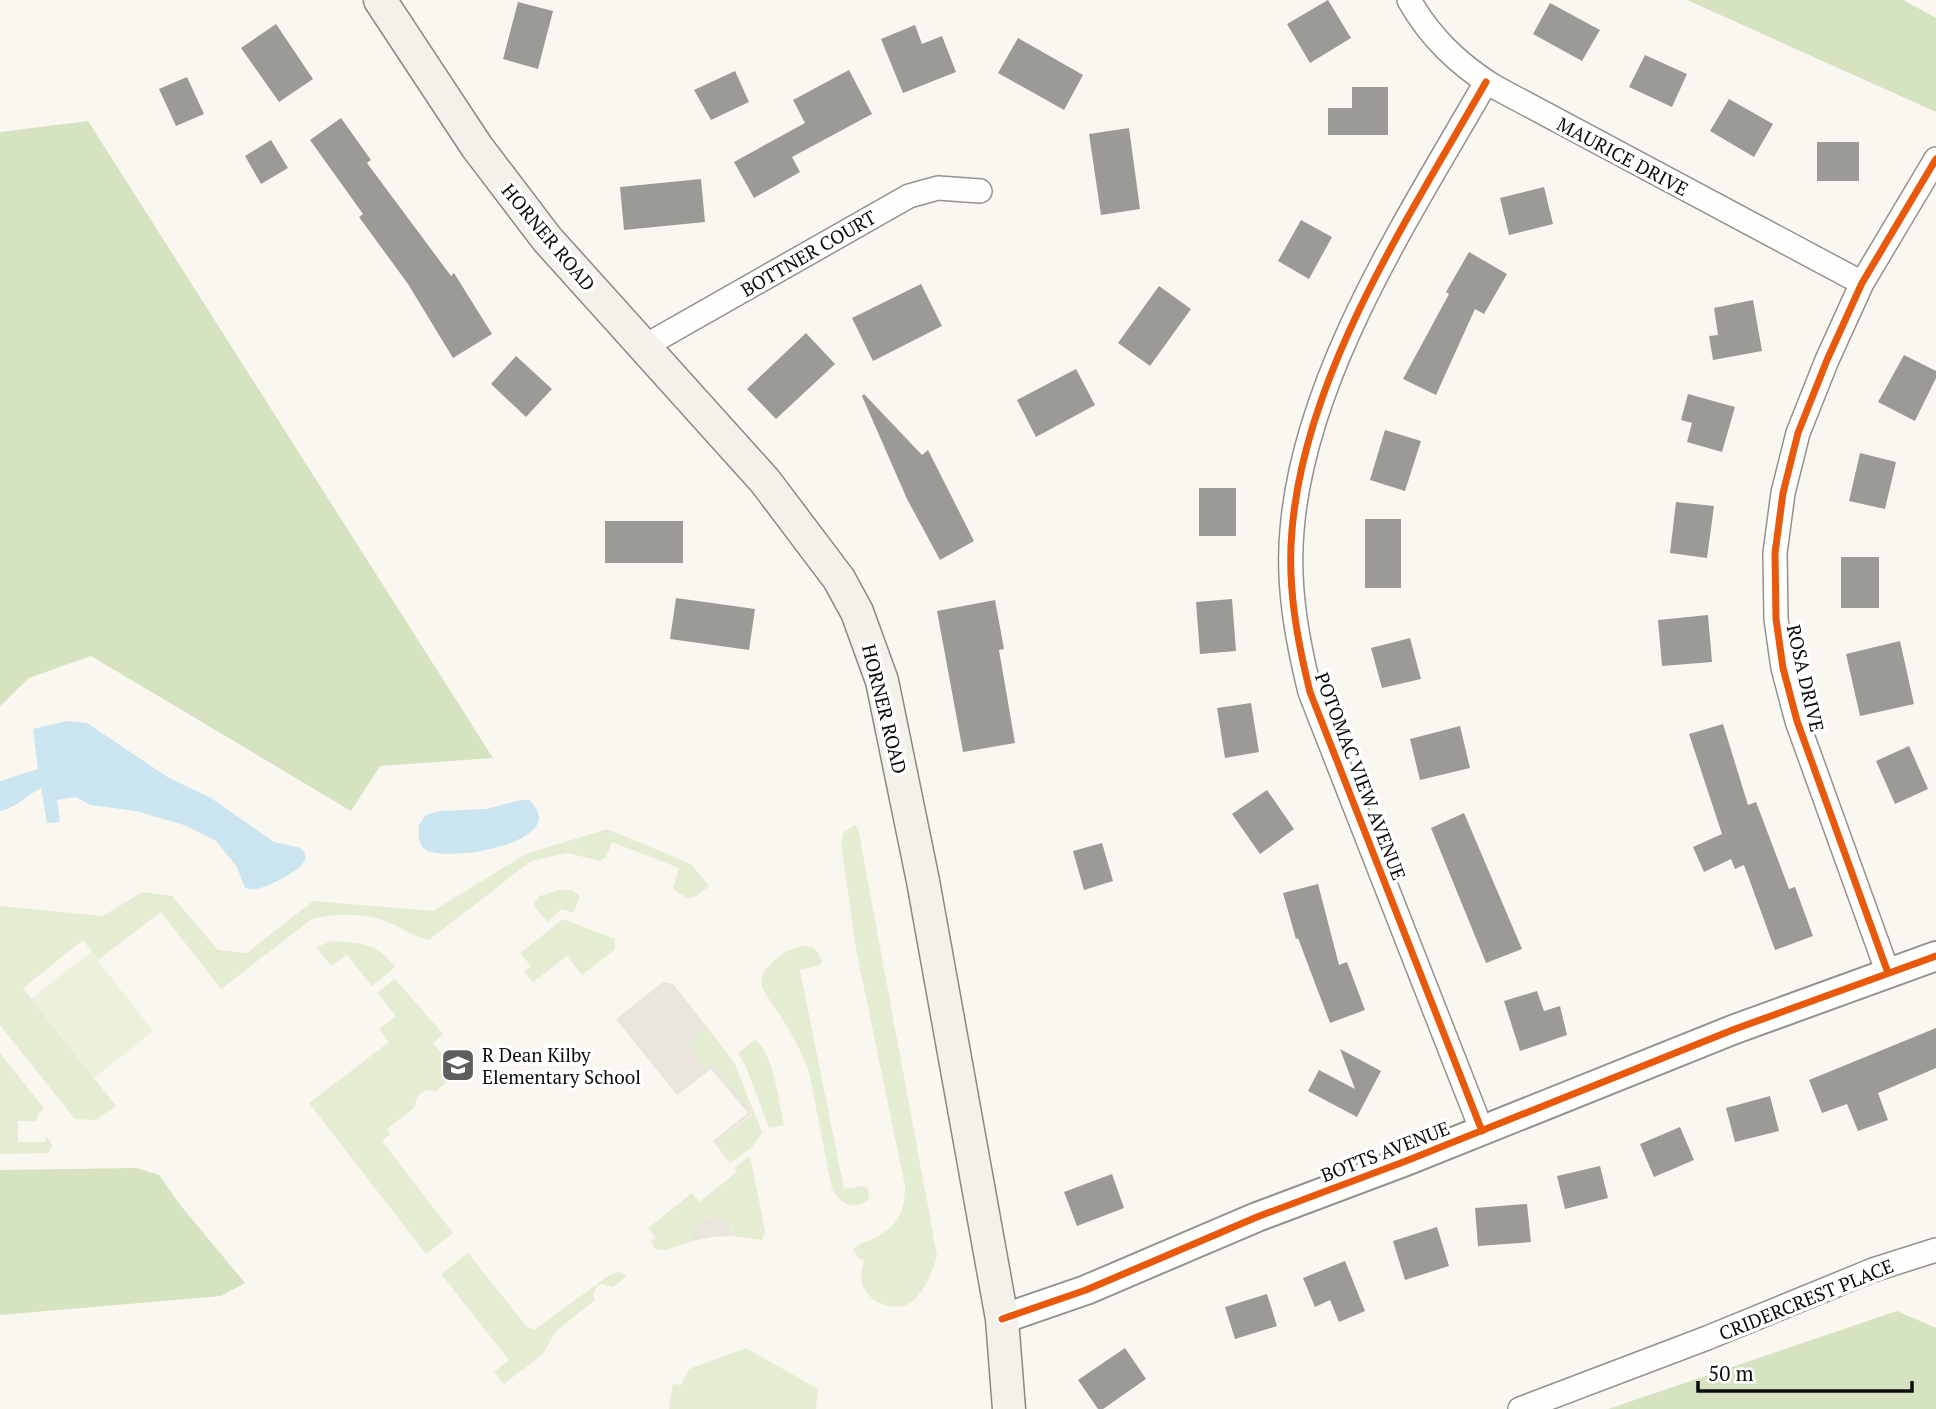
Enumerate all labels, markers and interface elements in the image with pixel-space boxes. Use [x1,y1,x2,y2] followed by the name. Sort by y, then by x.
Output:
[1553,111,1693,201] street label: MAURICE DRIVE
[497,178,601,296] street label: HORNER ROAD
[736,204,880,302] street label: BOTTNER COURT
[1782,622,1830,734] street label: ROSA DRIVE
[857,642,913,776] street label: HORNER ROAD
[1310,669,1412,883] street label: POTOMAC VIEW AVENUE
[482,1042,641,1089] place label: R Dean Kilby Elementary School
[439,1046,477,1084] school or university icon: R Dean Kilby Elementary School
[1317,1115,1453,1187] street label: BOTTS AVENUE
[1715,1253,1897,1345] street label: CRIDERCREST PLACE
[1698,1350,1912,1394] scale bar
[1708,1359,1754,1387] text: 50 m

